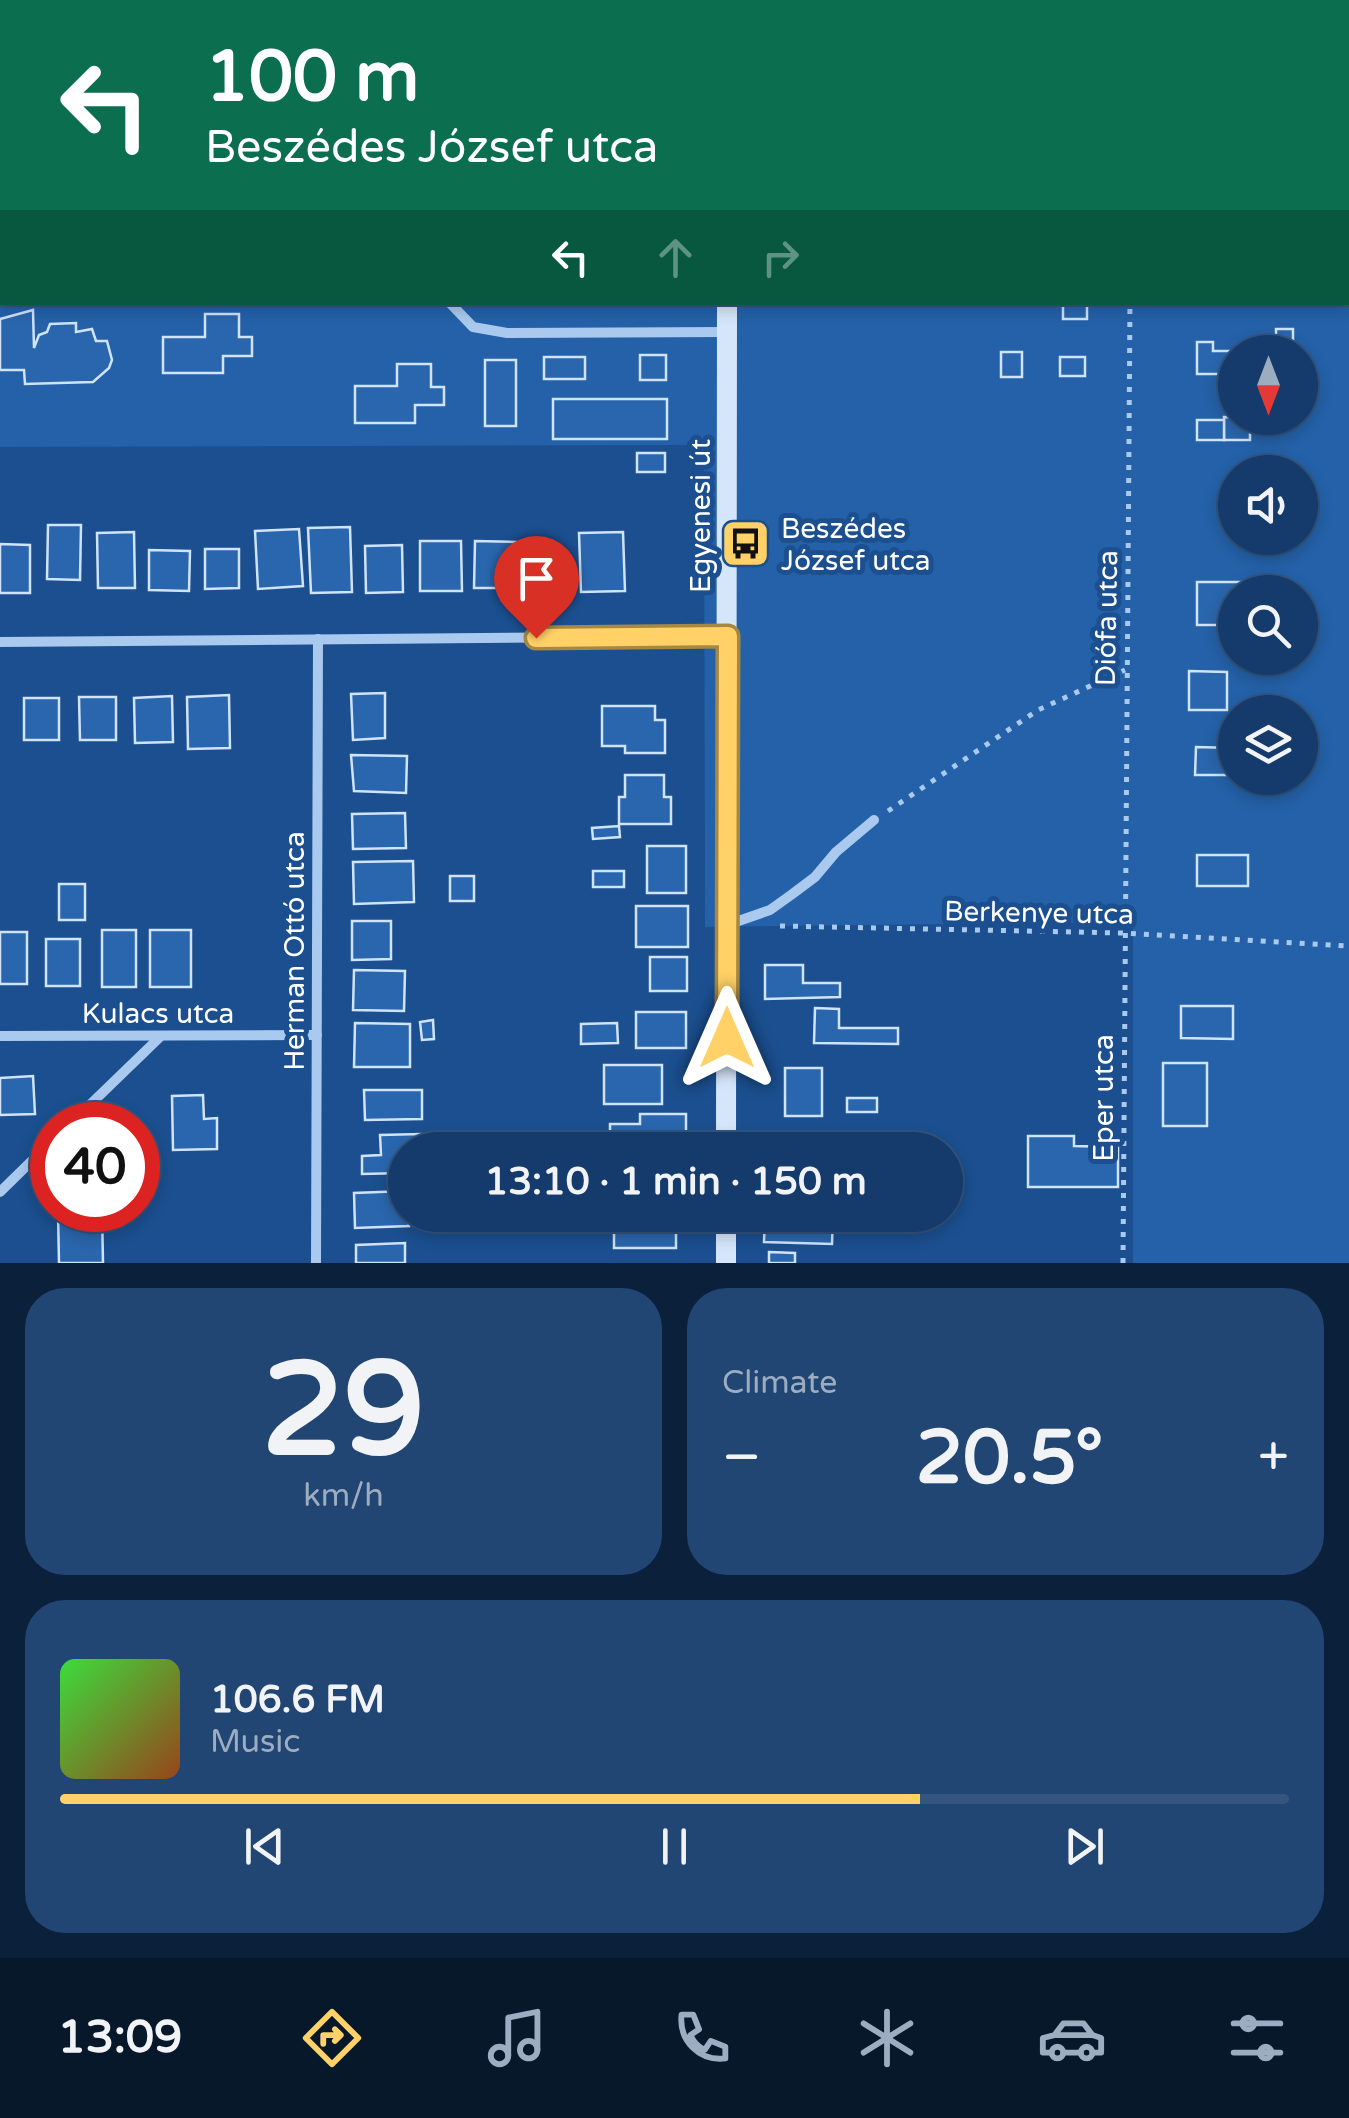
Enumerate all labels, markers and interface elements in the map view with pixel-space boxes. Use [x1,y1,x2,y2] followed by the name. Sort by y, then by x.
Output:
[205,36,419,120] text: 100 m
[40,40,170,170] icon: left
[205,121,658,175] text: Beszédes József utca
[543,230,598,285] icon: left
[648,230,703,285] icon: ahead
[753,230,808,285] icon: right
[1218,335,1318,435] north arrow
[1218,335,1318,795] map controls
[684,439,718,593] street label: Egyenesi út
[1218,455,1318,555] button: sound
[781,512,931,578] place label: Beszédes József utca
[720,518,772,570] bus stop icon: Beszédes József utca
[494,536,579,639] pin
[1089,550,1125,686] street label: Diófa utca
[509,551,564,606] icon: arrive
[1218,575,1318,675] button: search
[1218,695,1318,795] button: layers
[278,831,312,1071] street label: Herman Ottó utca
[944,894,1134,932] street label: Berkenye utca
[675,986,779,1090] position arrow
[82,997,234,1031] street label: Kulacs utca
[1087,1034,1121,1162] street label: Eper utca
[30,1102,160,1232] speed limit sign: 40
[484,1159,867,1205] text: 13:10 · 1 min · 150 m
[262,1334,425,1490] text: 29
[722,1364,837,1402] text: Climate
[916,1413,1103,1503] text: 20.5°
[722,1425,761,1491] text: −
[1258,1425,1289,1491] text: +
[303,1477,384,1515] text: km/h
[210,1677,385,1723] text: 106.6 FM
[210,1723,300,1761] text: Music
[237,1819,292,1874] icon: previous
[647,1819,702,1874] icon: pause
[1057,1819,1112,1874] icon: next
[297,2003,367,2073] icon: directions
[482,2003,552,2073] icon: music
[667,2003,737,2073] icon: phone
[852,2003,922,2073] icon: climate
[1037,2003,1107,2073] icon: car
[1222,2003,1292,2073] icon: filters
[57,2011,182,2065] text: 13:09

